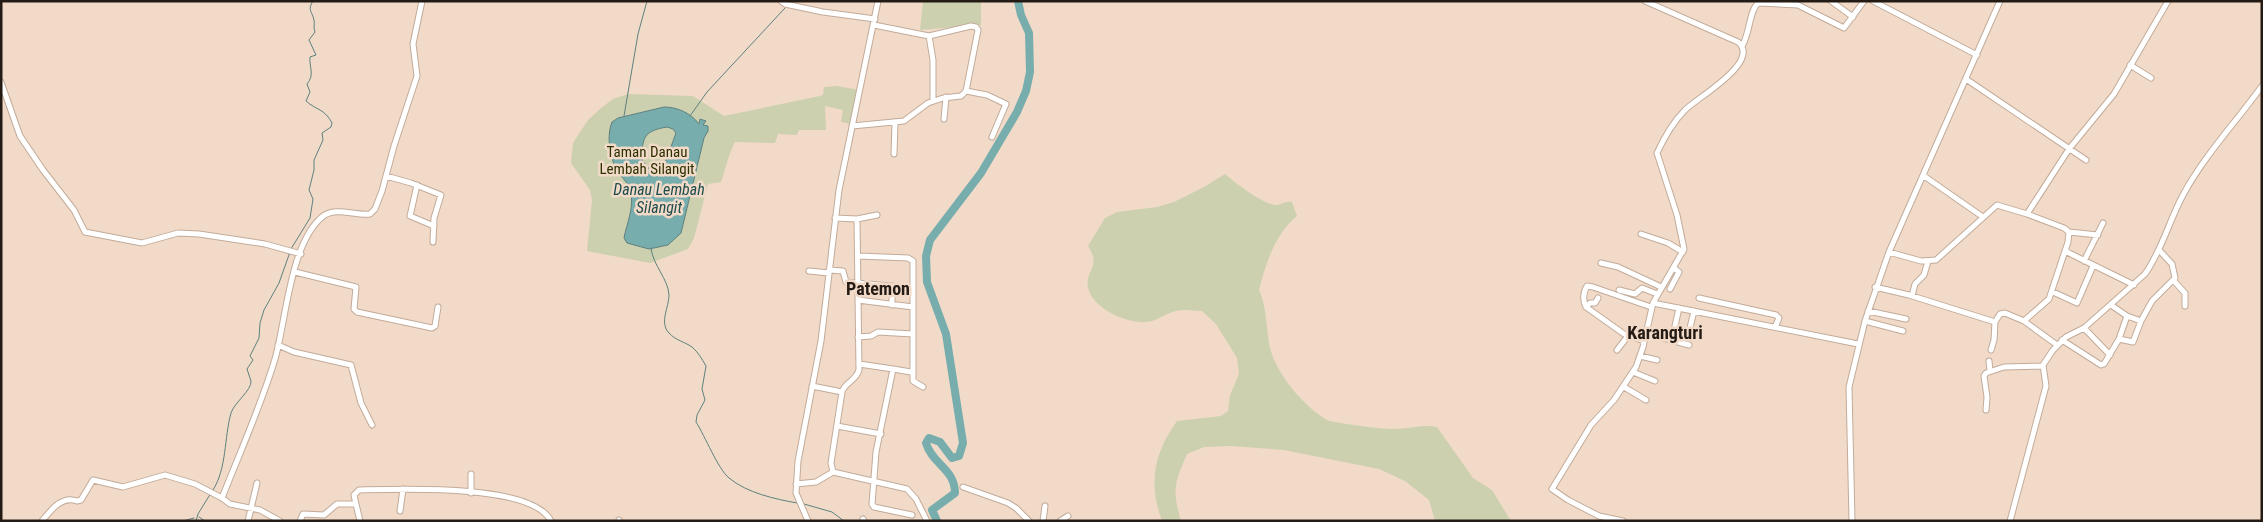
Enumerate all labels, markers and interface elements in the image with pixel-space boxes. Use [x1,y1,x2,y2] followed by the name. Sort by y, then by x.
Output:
[599,143,695,178] park label: Taman Danau Lembah Silangit
[613,180,705,217] water label: Danau Lembah Silangit
[846,278,910,299] district label: Patemon
[1627,322,1703,343] district label: Karangturi

